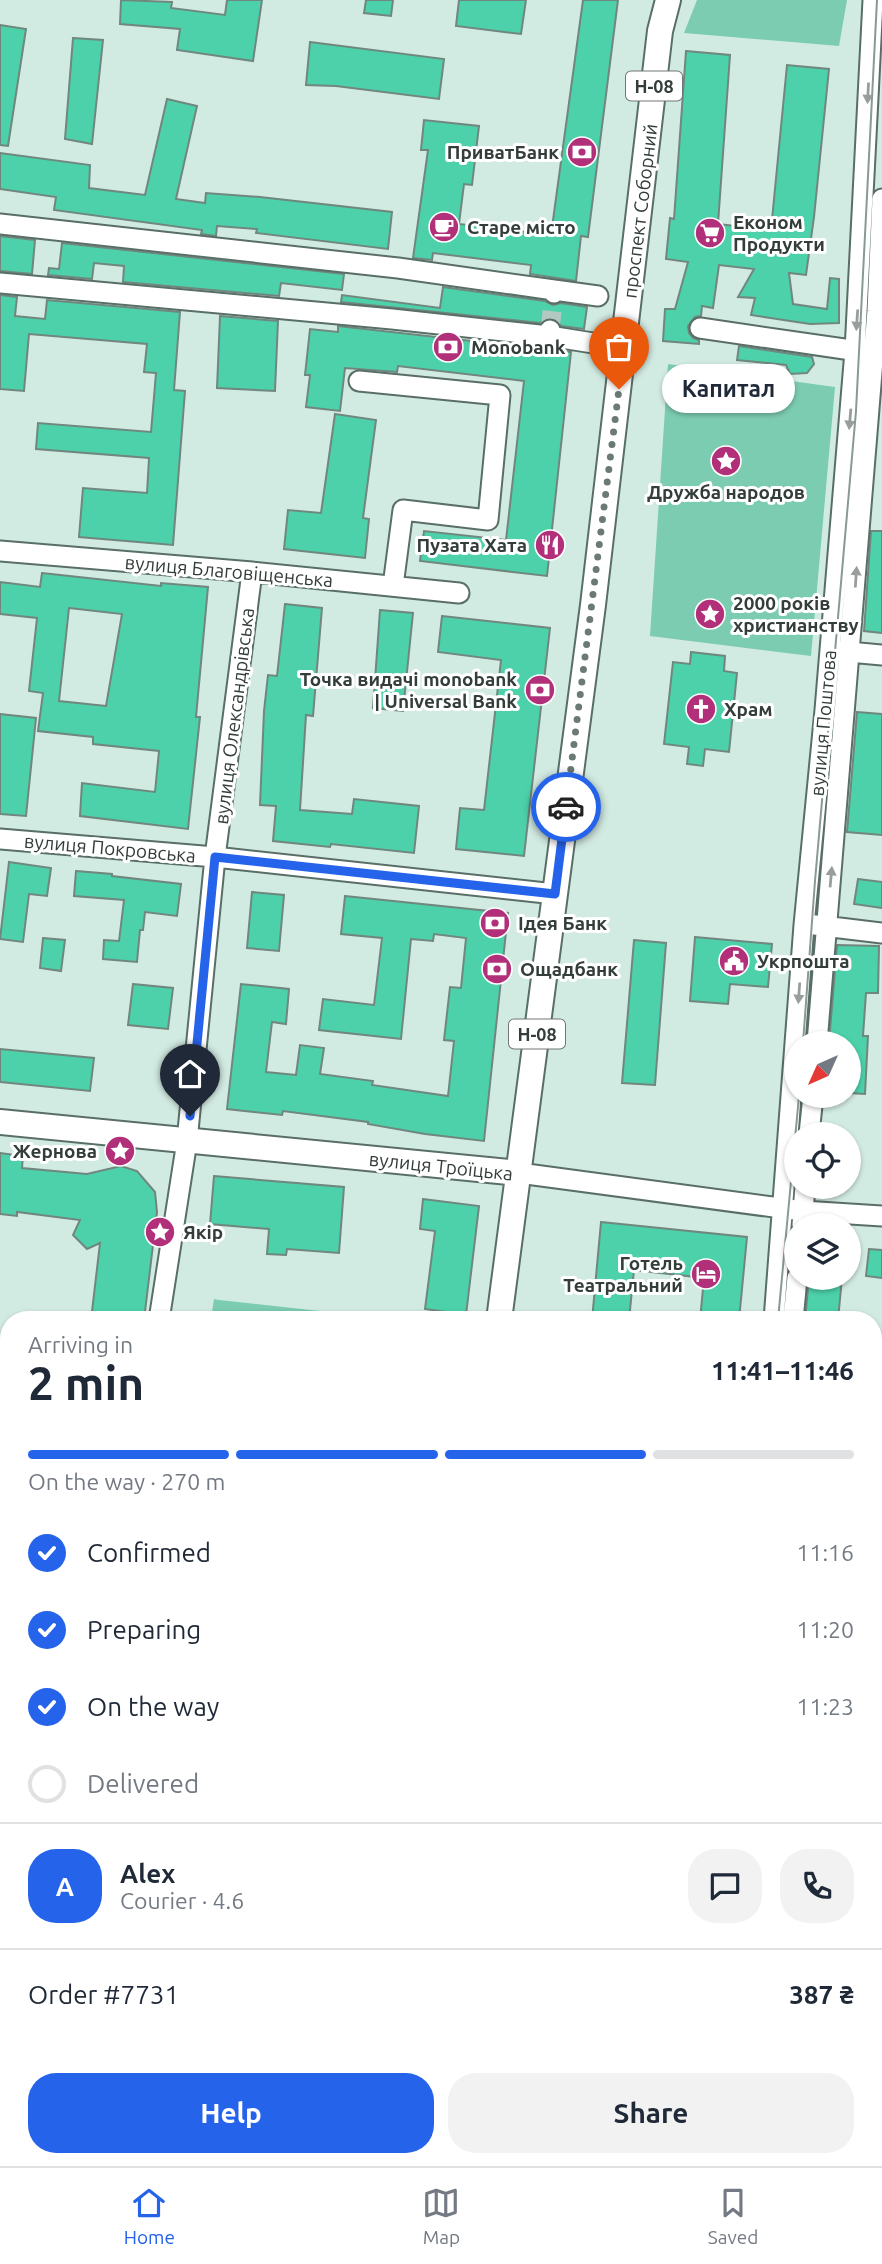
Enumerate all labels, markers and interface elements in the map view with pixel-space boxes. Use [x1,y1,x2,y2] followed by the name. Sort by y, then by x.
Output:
[626,72,682,100] road number: Н-08
[863,82,874,104] one-way arrow
[618,122,662,300] street label: проспект Соборний
[565,135,599,169] bank icon: ПриватБанк
[447,141,559,163] place label: ПриватБанк
[427,210,461,244] cafe icon: Старе мiсто
[733,211,825,255] place label: Економ Продукти
[467,216,576,238] place label: Старе мiсто
[693,216,727,250] supermarket icon: Економ Продукти
[851,309,862,331] one-way arrow
[589,317,649,389] pin
[600,328,638,366] icon: bag
[431,330,465,364] bank icon: Monobank
[471,336,566,358] place label: Monobank
[661,364,794,414] callout: Капитал
[682,376,775,401] text: Капитал
[844,408,855,430] one-way arrow
[709,444,743,478] place icon: Дружба народов
[647,481,805,503] place label: Дружба народов
[533,528,567,562] restaurant icon: Пузата Хата
[416,534,527,556] place label: Пузата Хата
[124,551,334,591] street label: вулиця Благовіщенська
[851,566,862,588] one-way arrow
[733,592,859,636] place label: 2000 років христианству
[693,597,727,631] place icon: 2000 років христианству
[210,606,258,826] street label: вулиця Олександрівська
[806,649,840,797] street label: вулиця Поштова
[300,668,517,712] place label: Точка видачі monobank | Universal Bank
[523,673,557,707] bank icon: Точка видачі monobank | Universal Bank
[684,692,718,726] church icon: Храм
[724,698,773,720] place label: Храм
[531,772,601,842] courier
[547,788,585,826] icon: car
[23,830,197,866] street label: вулиця Покровська
[826,866,837,888] one-way arrow
[478,906,512,940] bank icon: Ідея Банк
[518,912,607,934] place label: Ідея Банк
[717,944,751,978] public building icon: Укрпошта
[757,950,850,972] place label: Укрпошта
[480,952,514,986] bank icon: Ощадбанк
[520,958,618,980] place label: Ощадбанк
[793,983,804,1005] one-way arrow
[509,1020,565,1049] road number: Н-08
[784,1031,861,1108] north arrow
[784,1031,861,1290] map controls
[160,1044,220,1116] pin
[171,1055,209,1093] icon: home
[784,1122,861,1199] button: locate
[103,1134,137,1168] place icon: Жернова
[13,1140,97,1162] place label: Жернова
[368,1148,514,1184] street label: вулиця Троїцька
[784,1213,861,1290] button: layers
[143,1215,177,1249] place icon: Якір
[183,1221,223,1243] place label: Якір
[563,1252,683,1296] place label: Готель Театральний
[689,1257,723,1291] hotel icon: Готель Театральний
[28,1332,133,1357] text: Arriving in
[711,1356,854,1385] text: 11:41–11:46
[28,1357,144,1409] text: 2 min
[28,1469,225,1494] text: On the way · 270 m
[28,1534,66,1572] icon: check
[87,1538,211,1567] text: Confirmed
[796,1540,854,1565] text: 11:16
[28,1611,66,1649] icon: check
[87,1615,201,1644] text: Preparing
[796,1617,854,1642] text: 11:20
[28,1688,66,1726] icon: check
[87,1692,219,1721] text: On the way
[796,1694,854,1719] text: 11:23
[87,1769,199,1798] text: Delivered
[688,1849,762,1923] button: chat
[780,1849,854,1923] button: phone
[120,1859,175,1888] text: Alex
[56,1872,74,1901] text: A
[120,1888,244,1913] text: Courier · 4.6
[28,1980,179,2009] text: Order #7731
[789,1980,854,2009] text: 387 ₴
[28,2073,434,2153] button: Help
[448,2073,854,2153] button: Share
[124,2184,175,2248] tab: Home
[422,2184,460,2248] tab: Map
[708,2184,758,2248] tab: Saved

